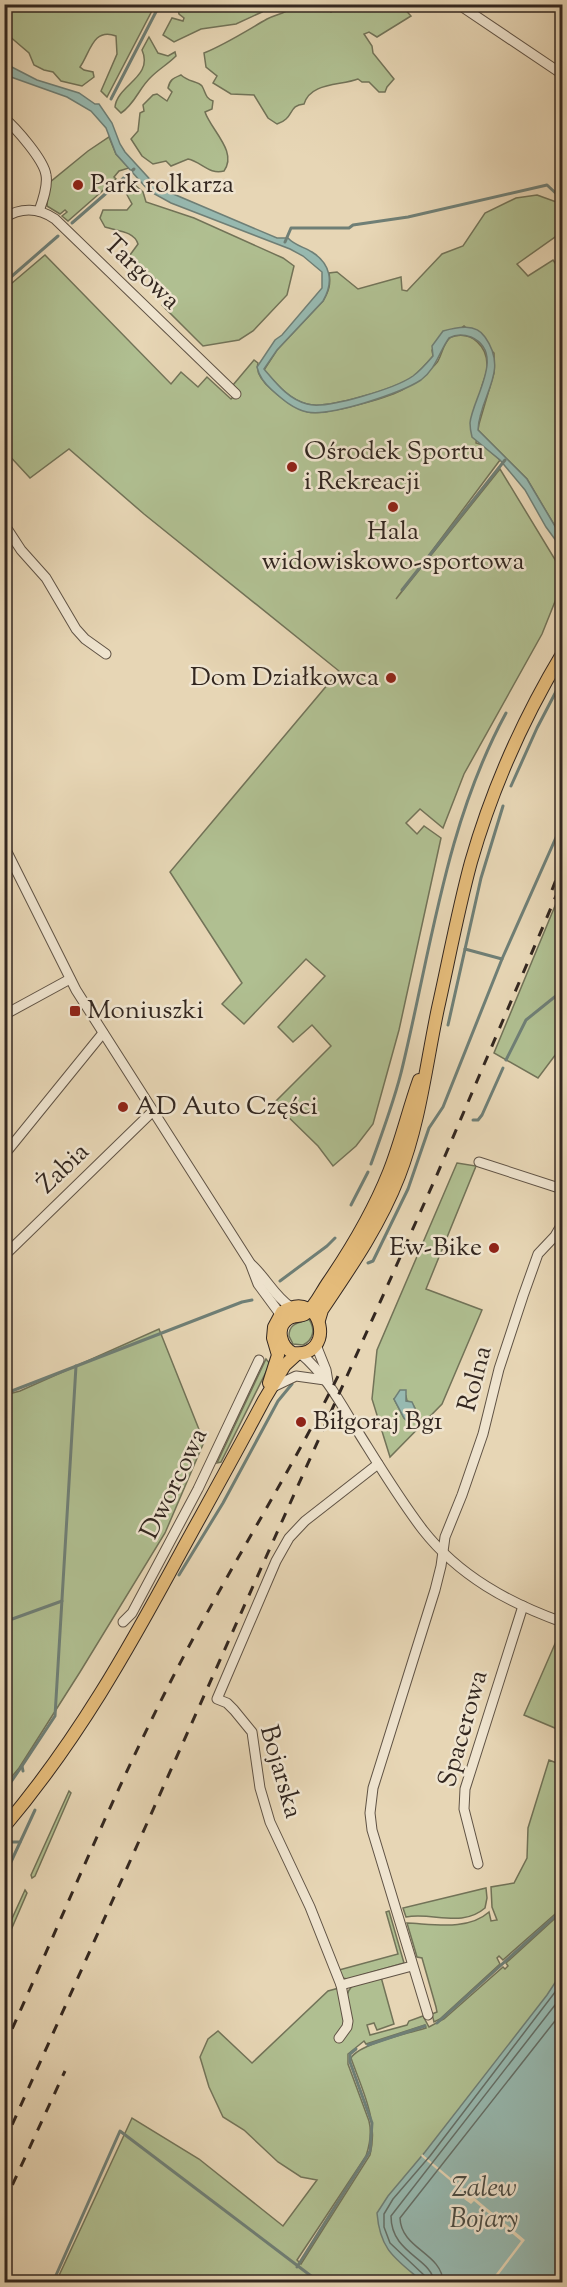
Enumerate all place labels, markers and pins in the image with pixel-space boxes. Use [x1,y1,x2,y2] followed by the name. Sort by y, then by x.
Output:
[90,167,234,204] place label: Park rolkarza
[71,178,85,192] marker: Park rolkarza
[304,434,484,501] place label: Ośrodek Sportu i Rekreacji
[285,460,299,474] marker: Ośrodek Sportu i Rekreacji
[386,500,400,514] marker: Hala widowiskowo-sportowa
[262,514,524,581] place label: Hala widowiskowo-sportowa
[190,660,379,697] place label: Dom Działkowca
[384,671,398,685] marker: Dom Działkowca
[87,993,204,1030] place label: Moniuszki
[68,1004,82,1018] marker: Moniuszki
[135,1089,318,1126] place label: AD Auto Części
[116,1100,130,1114] marker: AD Auto Części
[389,1230,482,1267] place label: Ew-Bike
[487,1241,501,1255] marker: Ew-Bike
[313,1404,443,1441] place label: Biłgoraj Bg1
[294,1415,308,1429] marker: Biłgoraj Bg1

